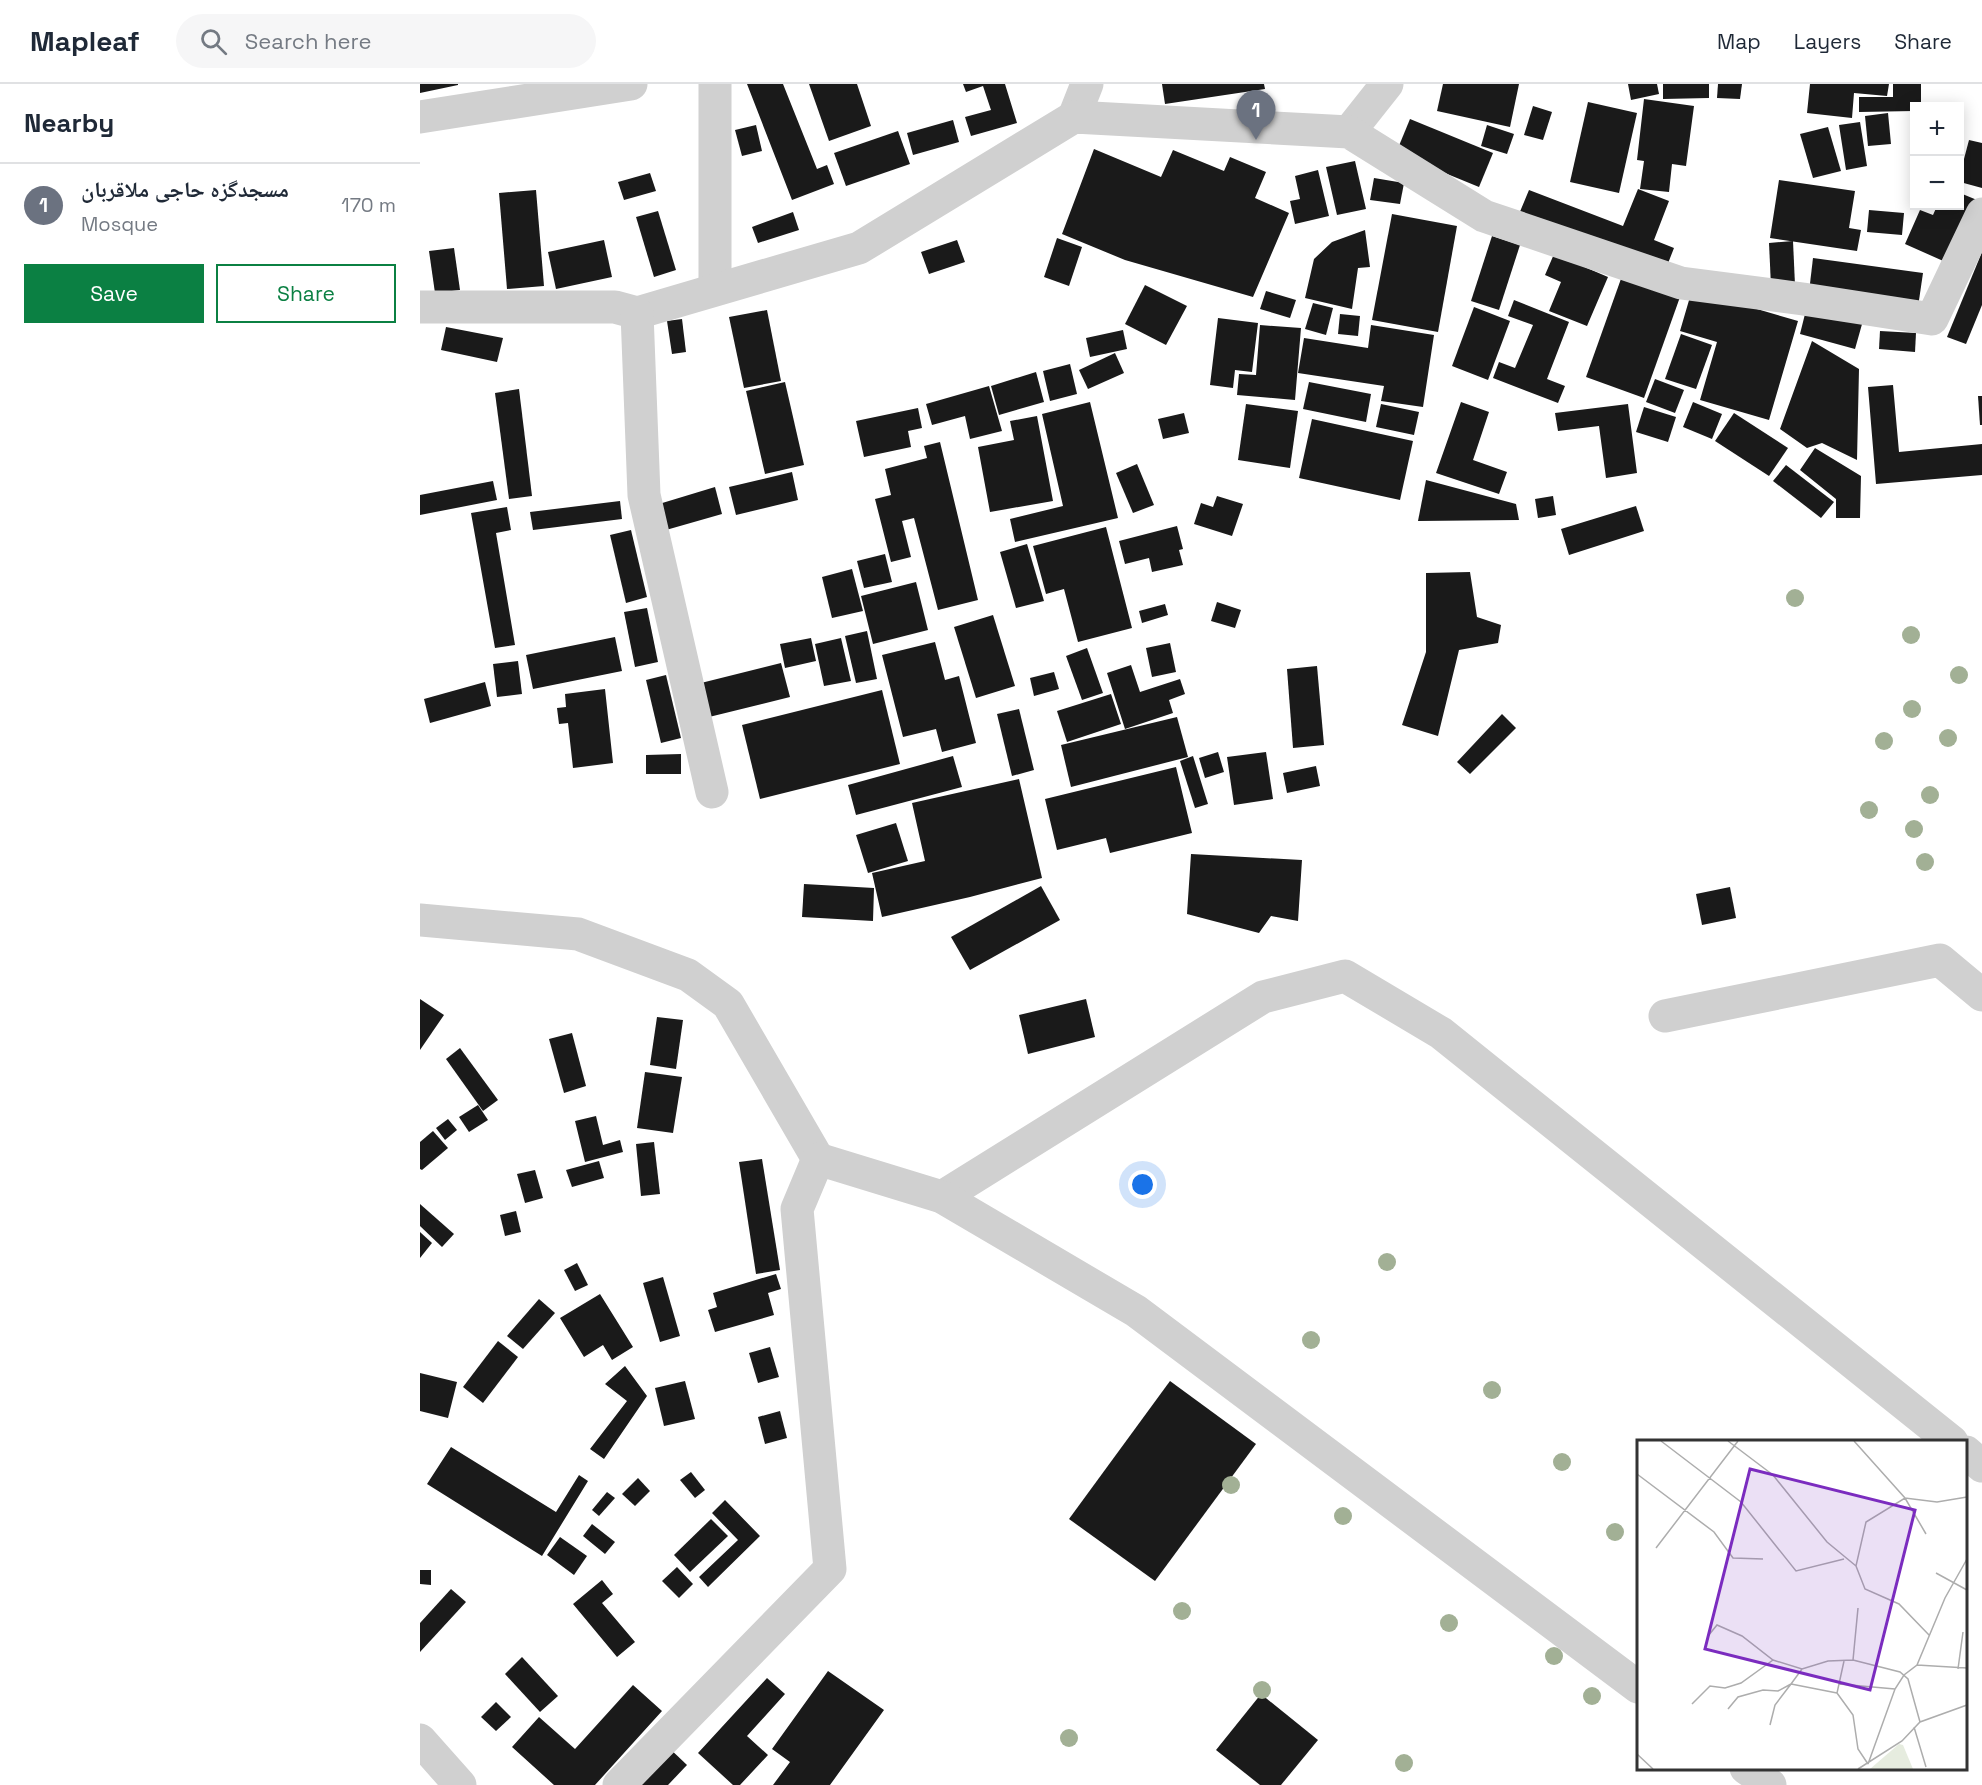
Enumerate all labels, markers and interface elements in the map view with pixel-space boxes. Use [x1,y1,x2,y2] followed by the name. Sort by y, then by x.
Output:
[176,14,596,68] search box
[30,23,140,59] text: Mapleaf
[197,25,230,58] icon: search
[245,27,372,55] text: Search here
[1717,28,1761,55] text: Map
[1794,28,1861,55] text: Layers
[1894,28,1952,55] text: Share
[1236,91,1276,140] pin: 1
[1910,102,1964,210] map controls
[1910,102,1964,156] button: +
[24,106,114,140] text: Nearby
[1910,156,1964,210] button: −
[81,175,289,203] text: مسجدگزه حاجی ملاقربان
[39,192,48,218] text: 1
[341,192,396,218] text: 170 m
[81,211,158,237] text: Mosque
[24,264,204,323] button: Save
[216,264,396,323] button: Share
[1128,1170,1157,1199] your location
[1637,1440,1967,1770] inset map

